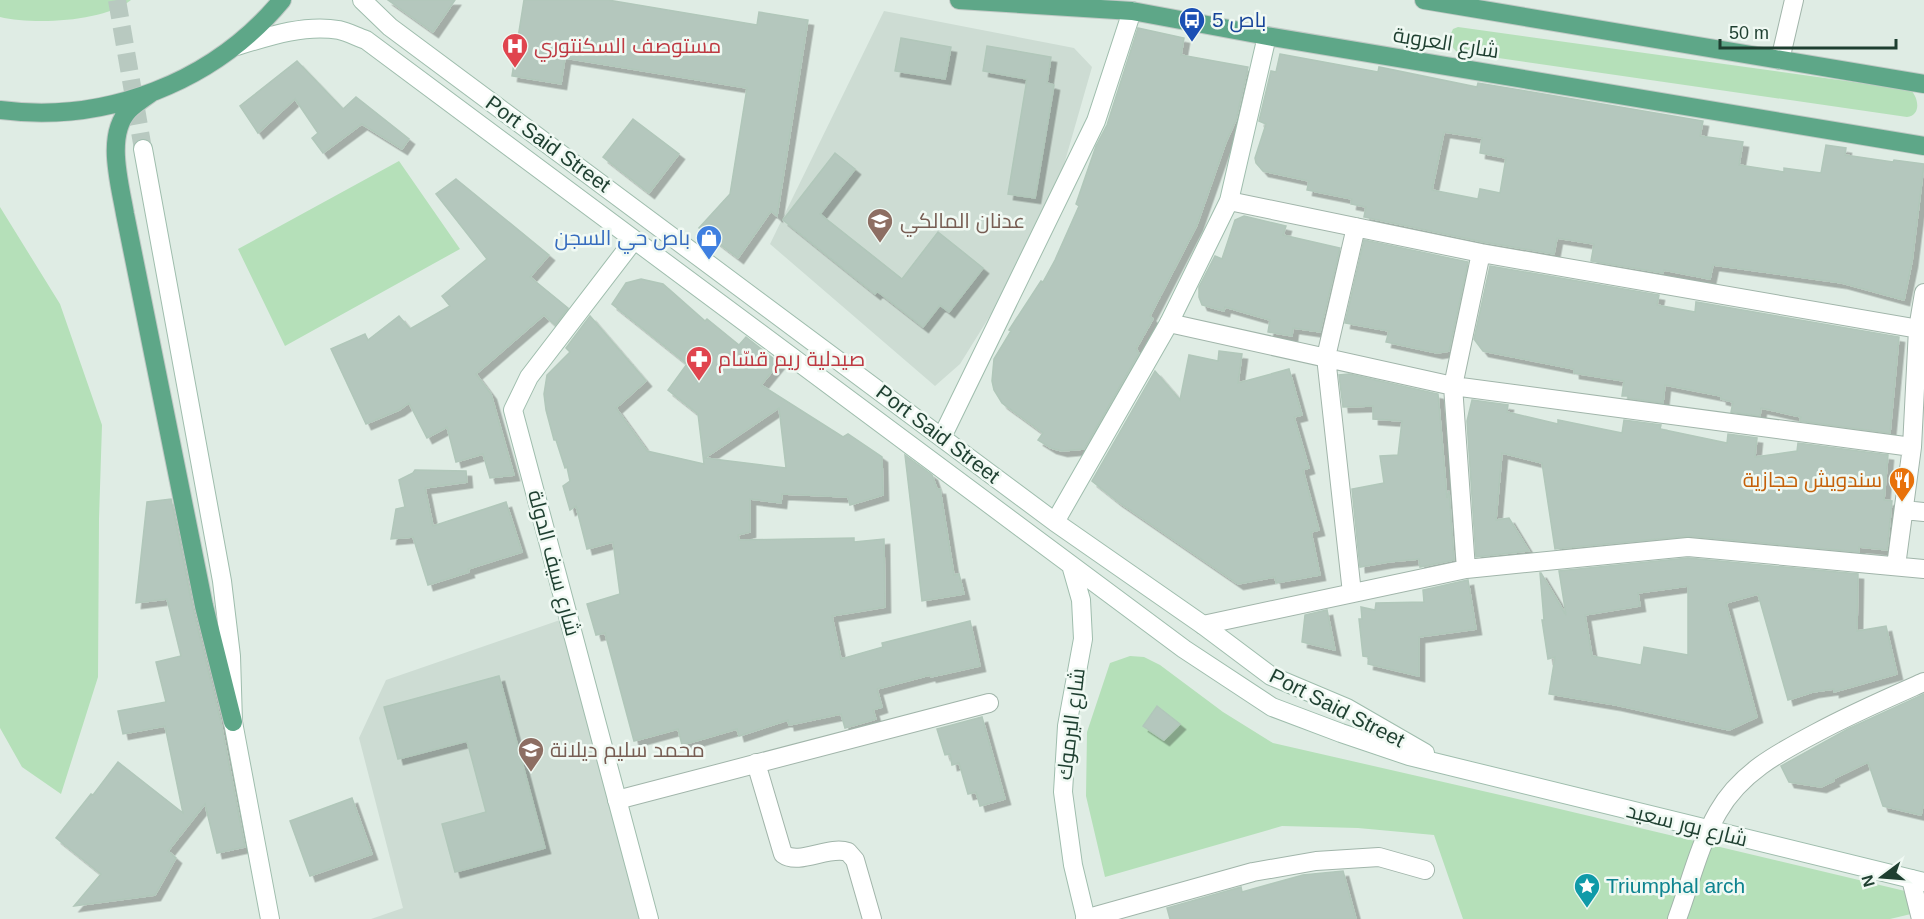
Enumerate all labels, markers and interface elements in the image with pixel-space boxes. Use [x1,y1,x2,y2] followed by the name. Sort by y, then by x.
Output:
[1177,5,1207,43] bus stop icon: باص 5
[1212,8,1266,33] place label: باص 5
[1720,12,1896,50] scale bar
[1391,23,1501,65] street label: شارع العروبة
[1729,23,1769,43] text: 50 m
[500,31,530,69] hospital icon: مستوصف السكنتوري
[534,34,721,62] place label: مستوصف السكنتوري
[482,91,615,197] street label: Port Said Street
[865,206,895,244] school or university icon: عدنان المالكي
[900,209,1025,237] place label: عدنان المالكي
[694,223,724,261] shop icon: باص حي السجن
[554,226,690,254] place label: باص حي السجن
[684,344,714,382] pharmacy icon: صيدلية ريم قسّام
[718,347,865,373] place label: صيدلية ريم قسّام
[872,380,1005,487] street label: Port Said Street
[1887,465,1917,503] restaurant icon: سندويش حجازية
[1743,468,1882,493] place label: سندويش حجازية
[521,487,585,639] street label: شارع سيف الدولة
[1266,664,1409,752] street label: Port Said Street
[1052,667,1092,782] street label: شارع اليرموك
[516,735,546,773] school or university icon: محمد سليم ديلانة
[550,738,705,764] place label: محمد سليم ديلانة
[1624,798,1750,854] street label: شارع بور سعيد
[1852,847,1912,907] north arrow
[1572,871,1602,909] place icon: Triumphal arch
[1858,873,1878,889] text: N
[1606,874,1745,897] place label: Triumphal arch

